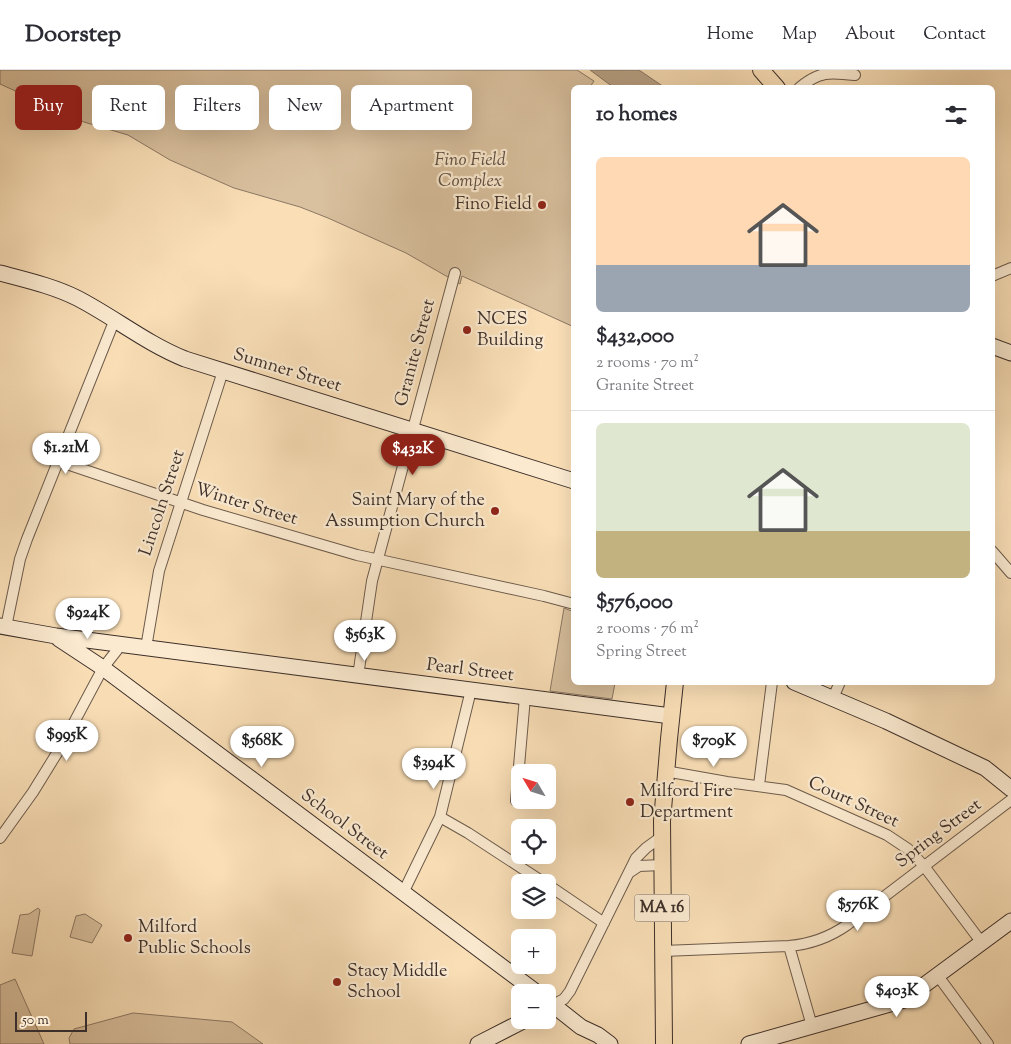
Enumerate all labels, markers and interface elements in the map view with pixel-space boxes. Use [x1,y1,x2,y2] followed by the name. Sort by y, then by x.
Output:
[25,18,121,52] text: Doorstep
[707,22,754,48] text: Home
[782,22,817,48] text: Map
[845,22,895,48] text: About
[923,22,986,48] text: Contact
[15,85,82,130] chip: Buy
[92,85,165,130] chip: Rent
[175,85,259,130] chip: Filters
[269,85,341,130] chip: New
[351,85,472,130] chip: Apartment
[596,100,677,130] text: 10 homes
[942,101,970,129] icon: filters
[434,148,506,195] park label: Fino Field Complex
[738,190,828,280] icon: home
[455,192,532,218] place label: Fino Field
[536,199,548,211] marker: Fino Field
[389,296,443,410] street label: Granite Street
[477,307,543,354] place label: NCES Building
[596,322,674,352] text: $432,000
[461,324,473,336] marker: NCES Building
[230,342,344,400] street label: Sumner Street
[596,352,699,375] text: 2 rooms · 70 m²
[596,375,694,398] text: Granite Street
[25,432,107,475] pin: $1.21M
[378,434,448,476] pin: $432K
[43,437,89,460] text: $1.21M
[392,438,434,461] text: $432K
[134,447,192,559] street label: Lincoln Street
[738,455,828,545] icon: home
[191,477,301,533] street label: Winter Street
[325,488,485,535] place label: Saint Mary of the Assumption Church
[489,505,501,517] marker: Saint Mary of the Assumption Church
[596,588,673,618] text: $576,000
[53,598,123,640] pin: $924K
[66,602,110,625] text: $924K
[596,618,699,641] text: 2 rooms · 76 m²
[330,620,400,662] pin: $563K
[345,624,385,647] text: $563K
[596,641,687,664] text: Spring Street
[425,653,515,689] street label: Pearl Street
[32,720,102,762] pin: $995K
[46,724,88,747] text: $995K
[227,726,297,768] pin: $568K
[679,726,749,768] pin: $709K
[241,730,283,753] text: $568K
[692,730,736,753] text: $709K
[399,748,469,790] pin: $394K
[413,752,455,775] text: $394K
[511,764,556,809] north arrow
[511,764,556,1029] map controls
[803,771,903,835] street label: Court Street
[640,779,733,826] place label: Milford Fire Department
[295,783,393,867] street label: School Street
[890,793,988,875] street label: Spring Street
[624,796,636,808] marker: Milford Fire Department
[511,819,556,864] button: locate
[511,874,556,919] button: layers
[823,890,893,932] pin: $576K
[634,894,690,921] road number: MA 16
[837,894,879,917] text: $576K
[138,915,251,962] place label: Milford Public Schools
[511,929,556,974] button: +
[122,932,134,944] marker: Milford Public Schools
[347,959,447,1006] place label: Stacy Middle School
[331,976,343,988] marker: Stacy Middle School
[862,976,932,1018] pin: $403K
[876,980,918,1003] text: $403K
[511,984,556,1029] button: −
[15,1009,88,1032] scale bar
[22,1011,49,1031] text: 50 m

